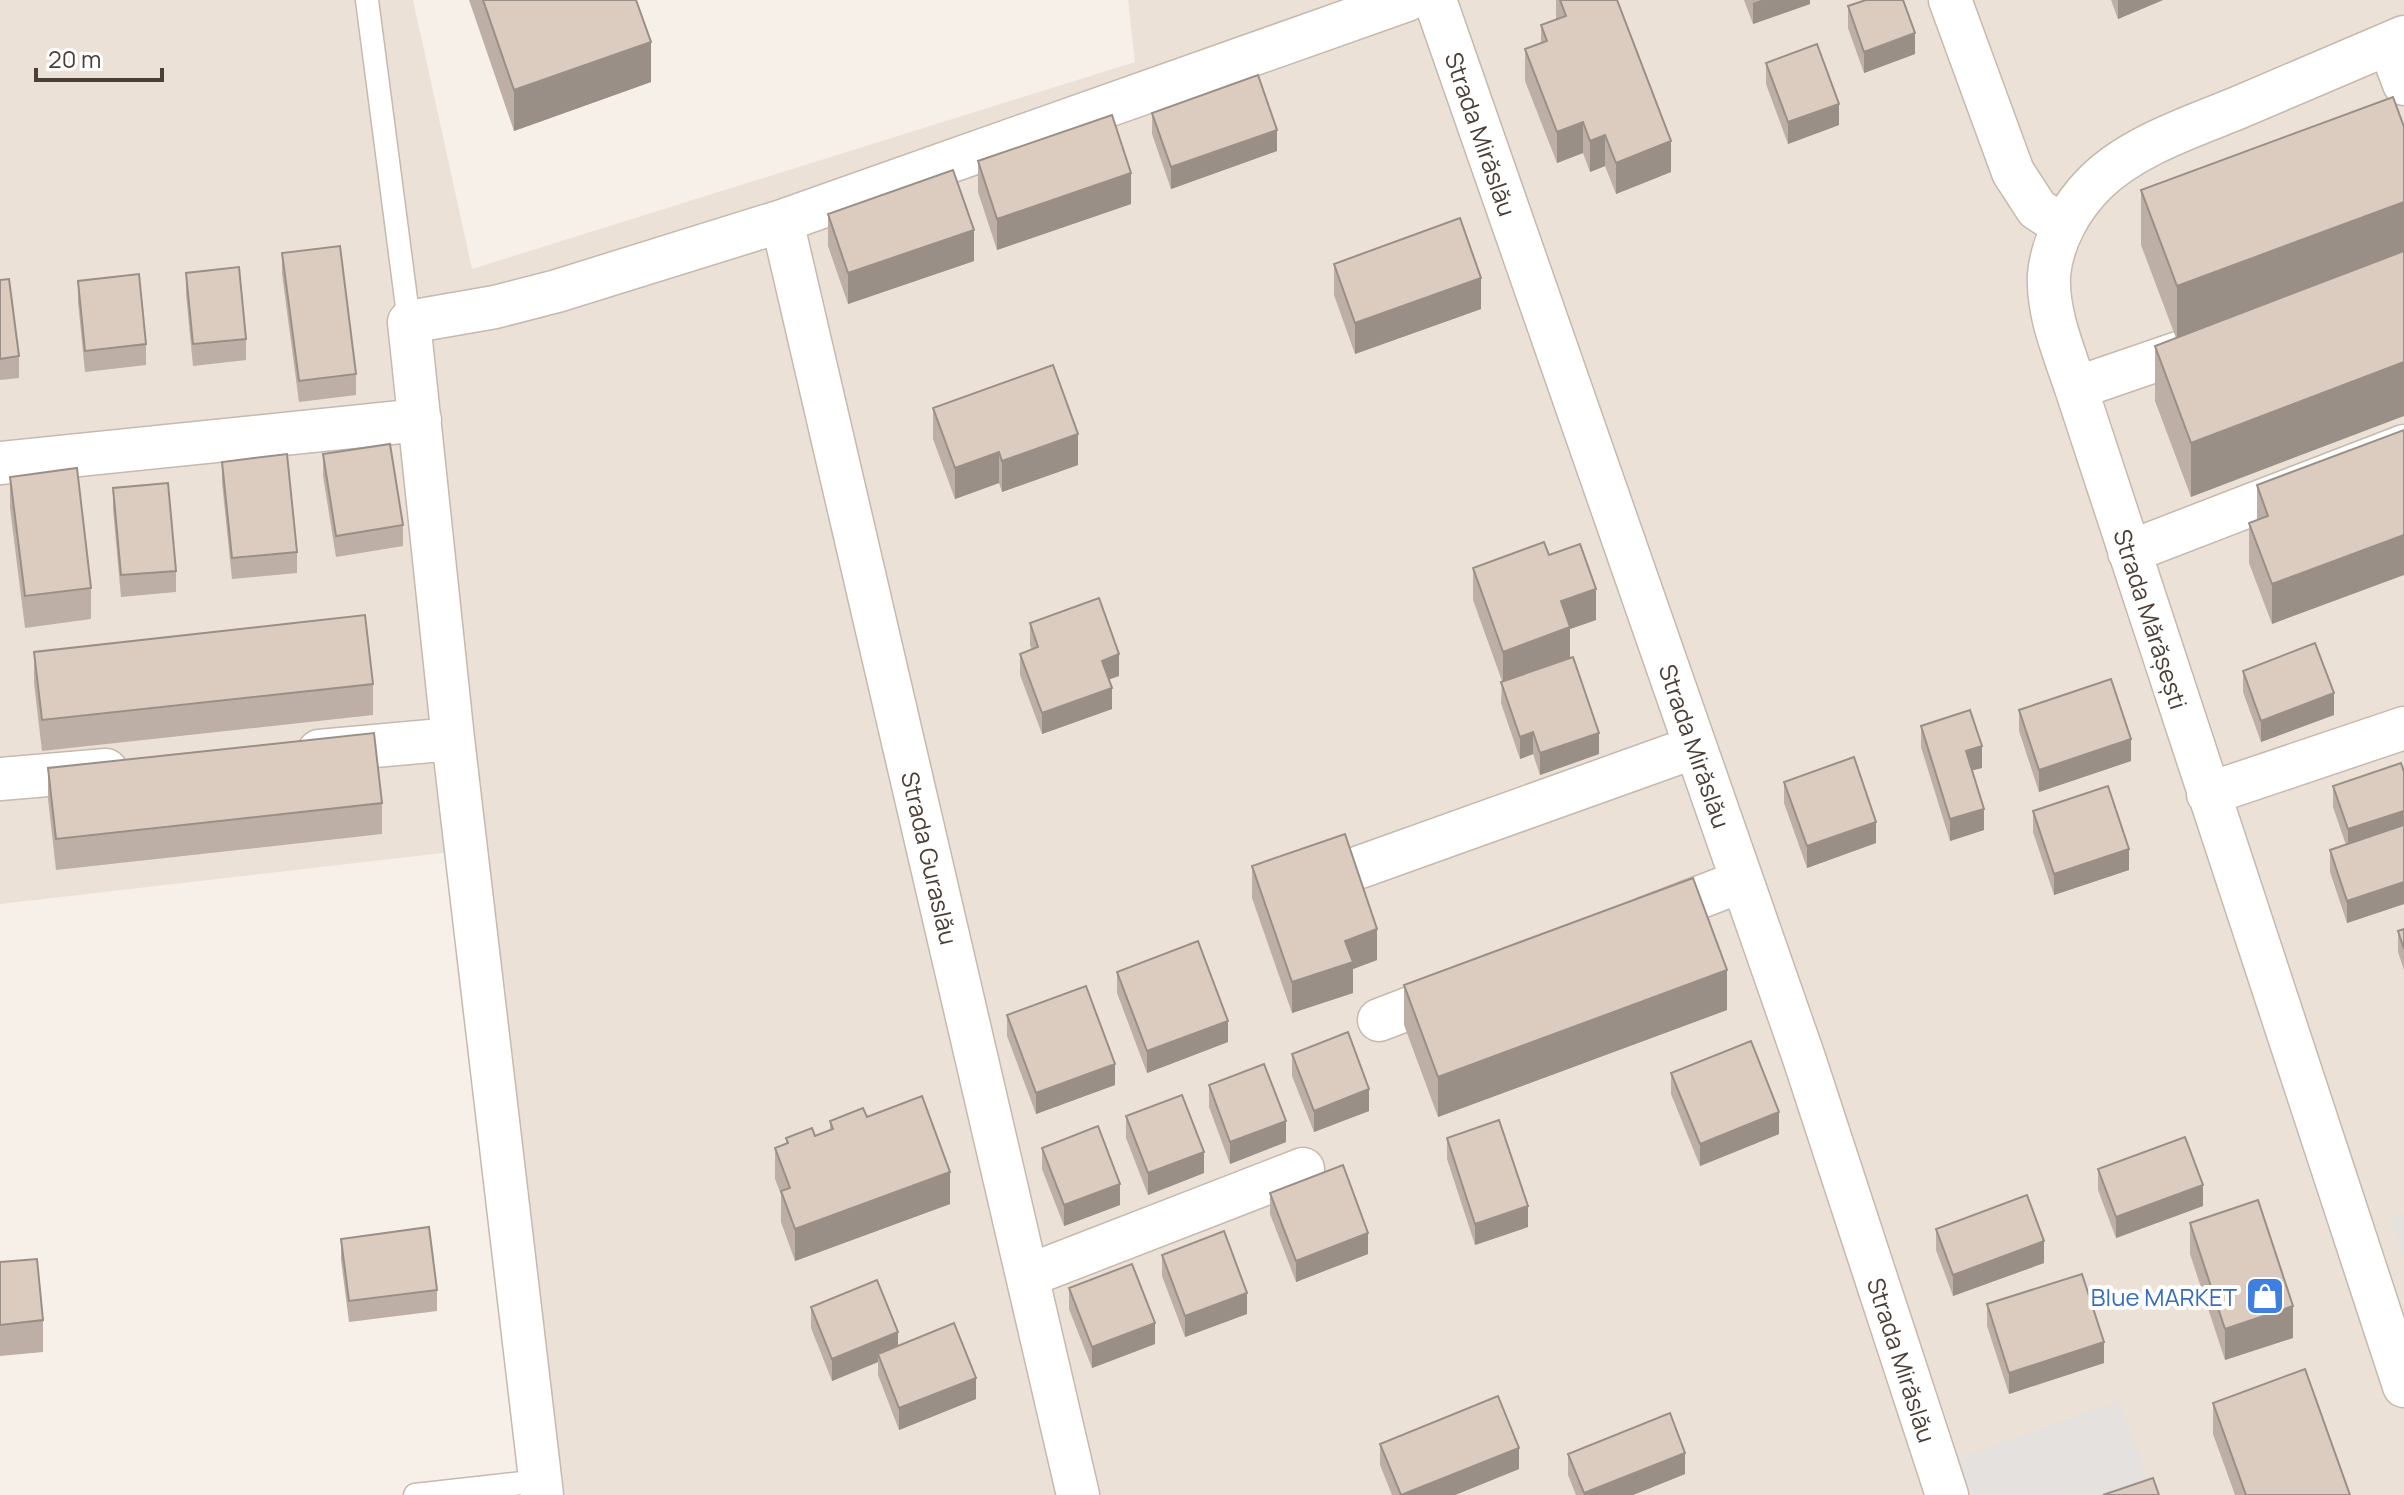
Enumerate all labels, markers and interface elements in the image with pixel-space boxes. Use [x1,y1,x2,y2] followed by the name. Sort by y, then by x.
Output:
[36,32,162,82] scale bar
[48,42,101,75] text: 20 m
[1438,48,1524,220] street label: Strada Mirăslău
[2106,525,2196,713] street label: Strada Mărășești
[1652,660,1738,832] street label: Strada Mirăslău
[894,768,966,948] street label: Strada Guraslău
[1860,1273,1944,1447] street label: Strada Mirăslău
[2244,1275,2286,1317] shop icon: Blue MARKET
[2091,1280,2238,1313] place label: Blue MARKET

